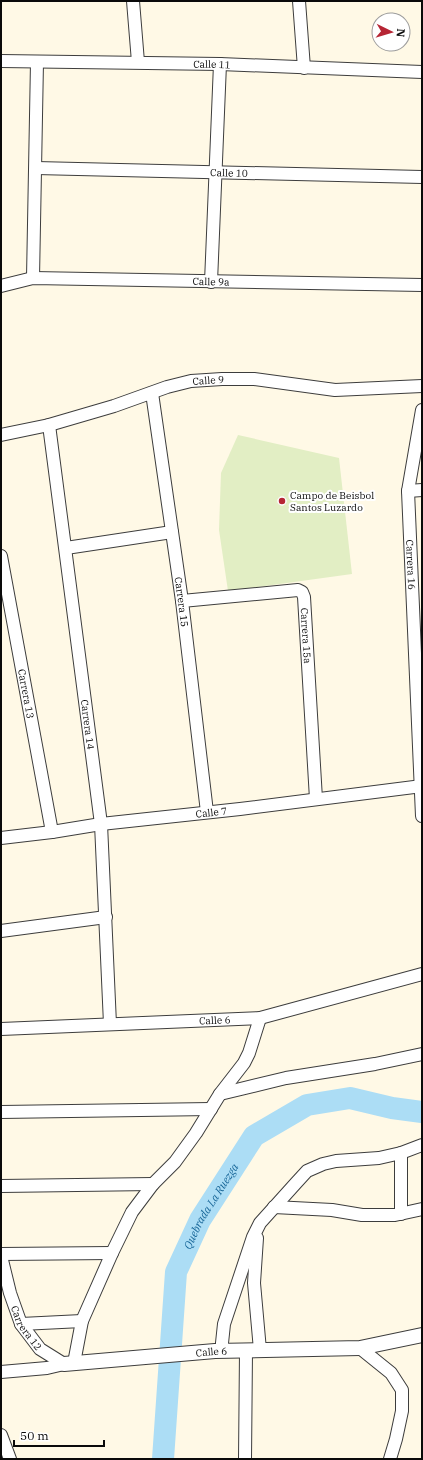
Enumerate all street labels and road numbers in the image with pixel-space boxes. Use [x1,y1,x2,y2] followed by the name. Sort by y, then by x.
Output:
[193,57,231,71] street label: Calle 11
[210,166,248,179] street label: Calle 10
[192,274,230,288] street label: Calle 9a
[192,372,224,387] street label: Calle 9
[404,539,419,590] street label: Carrera 16
[172,576,192,628] street label: Carrera 15
[298,607,314,664] street label: Carrera 15a
[15,668,37,720] street label: Carrera 13
[78,699,98,750] street label: Carrera 14
[195,804,228,820] street label: Calle 7
[199,1013,231,1027] street label: Calle 6
[8,1304,45,1353] street label: Carrera 12
[195,1344,227,1359] street label: Calle 6

